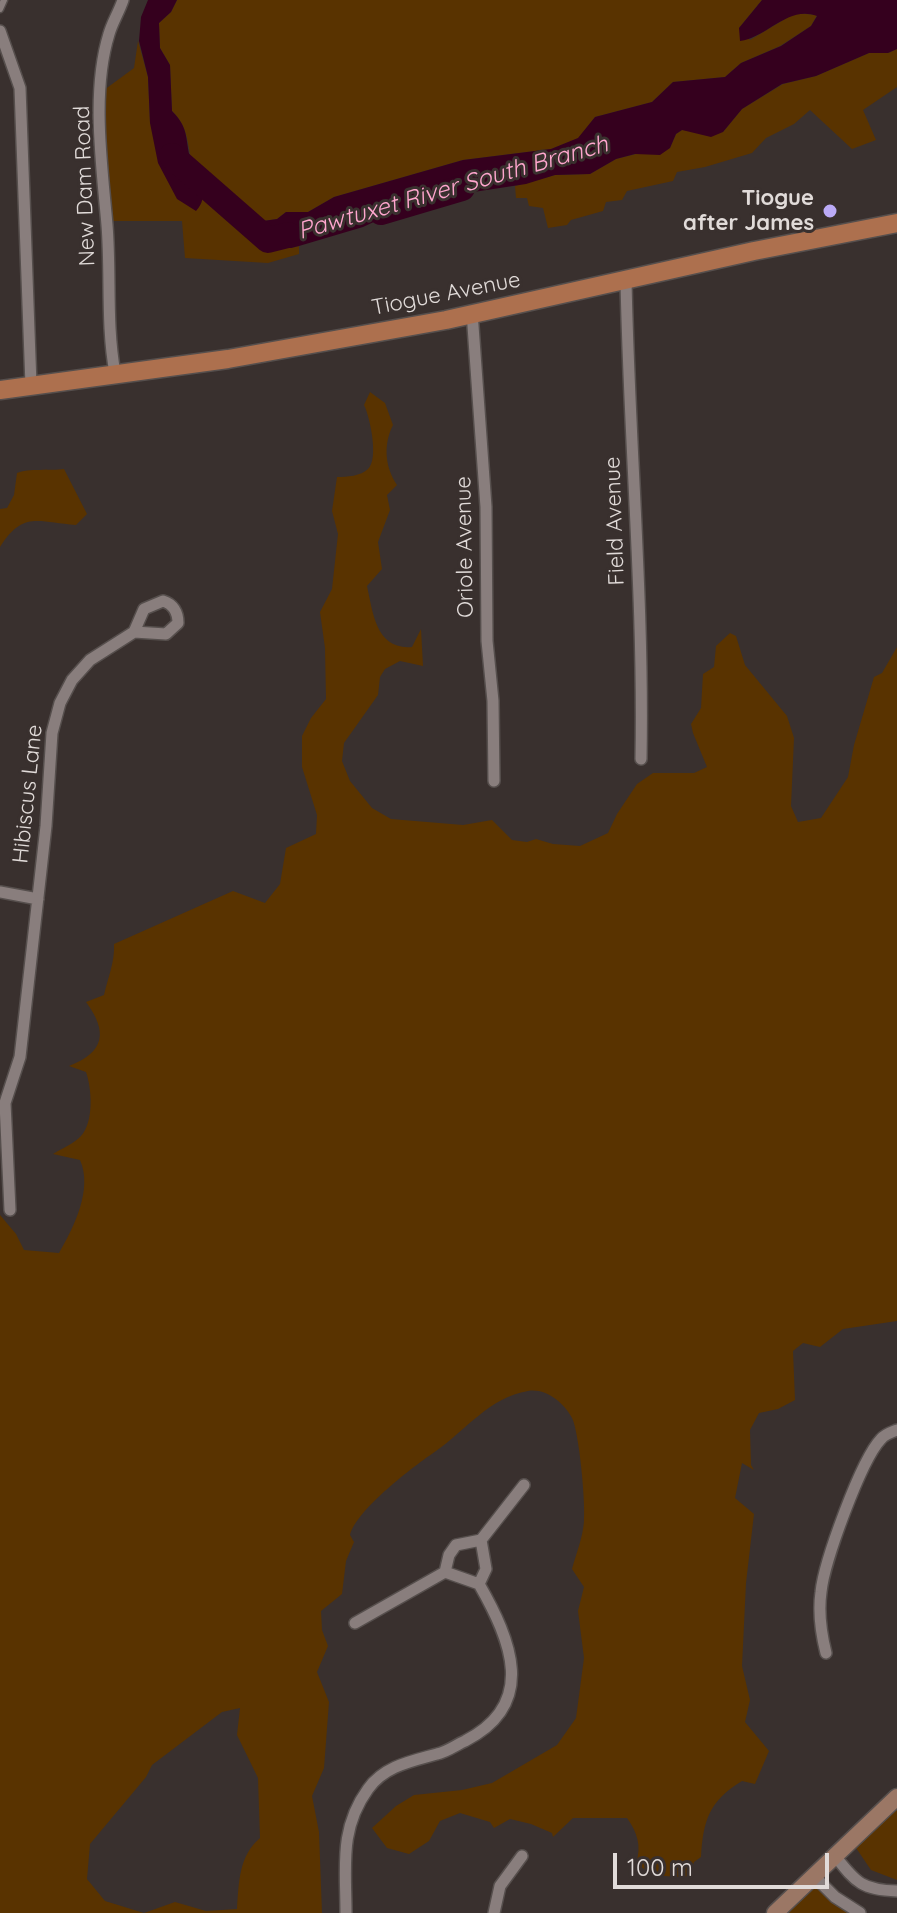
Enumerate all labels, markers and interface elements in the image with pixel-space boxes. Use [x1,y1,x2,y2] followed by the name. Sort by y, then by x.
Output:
[69,105,101,267] street label: New Dam Road
[295,130,611,246] water label: Pawtuxet River South Branch
[683,185,814,236] place label: Tiogue after James
[821,202,839,220] marker: Tiogue after James
[369,267,523,321] street label: Tiogue Avenue
[600,456,630,586] street label: Field Avenue
[451,476,479,618] street label: Oriole Avenue
[8,723,48,865] street label: Hibiscus Lane
[617,1837,833,1887] scale bar
[627,1852,693,1882] text: 100 m

